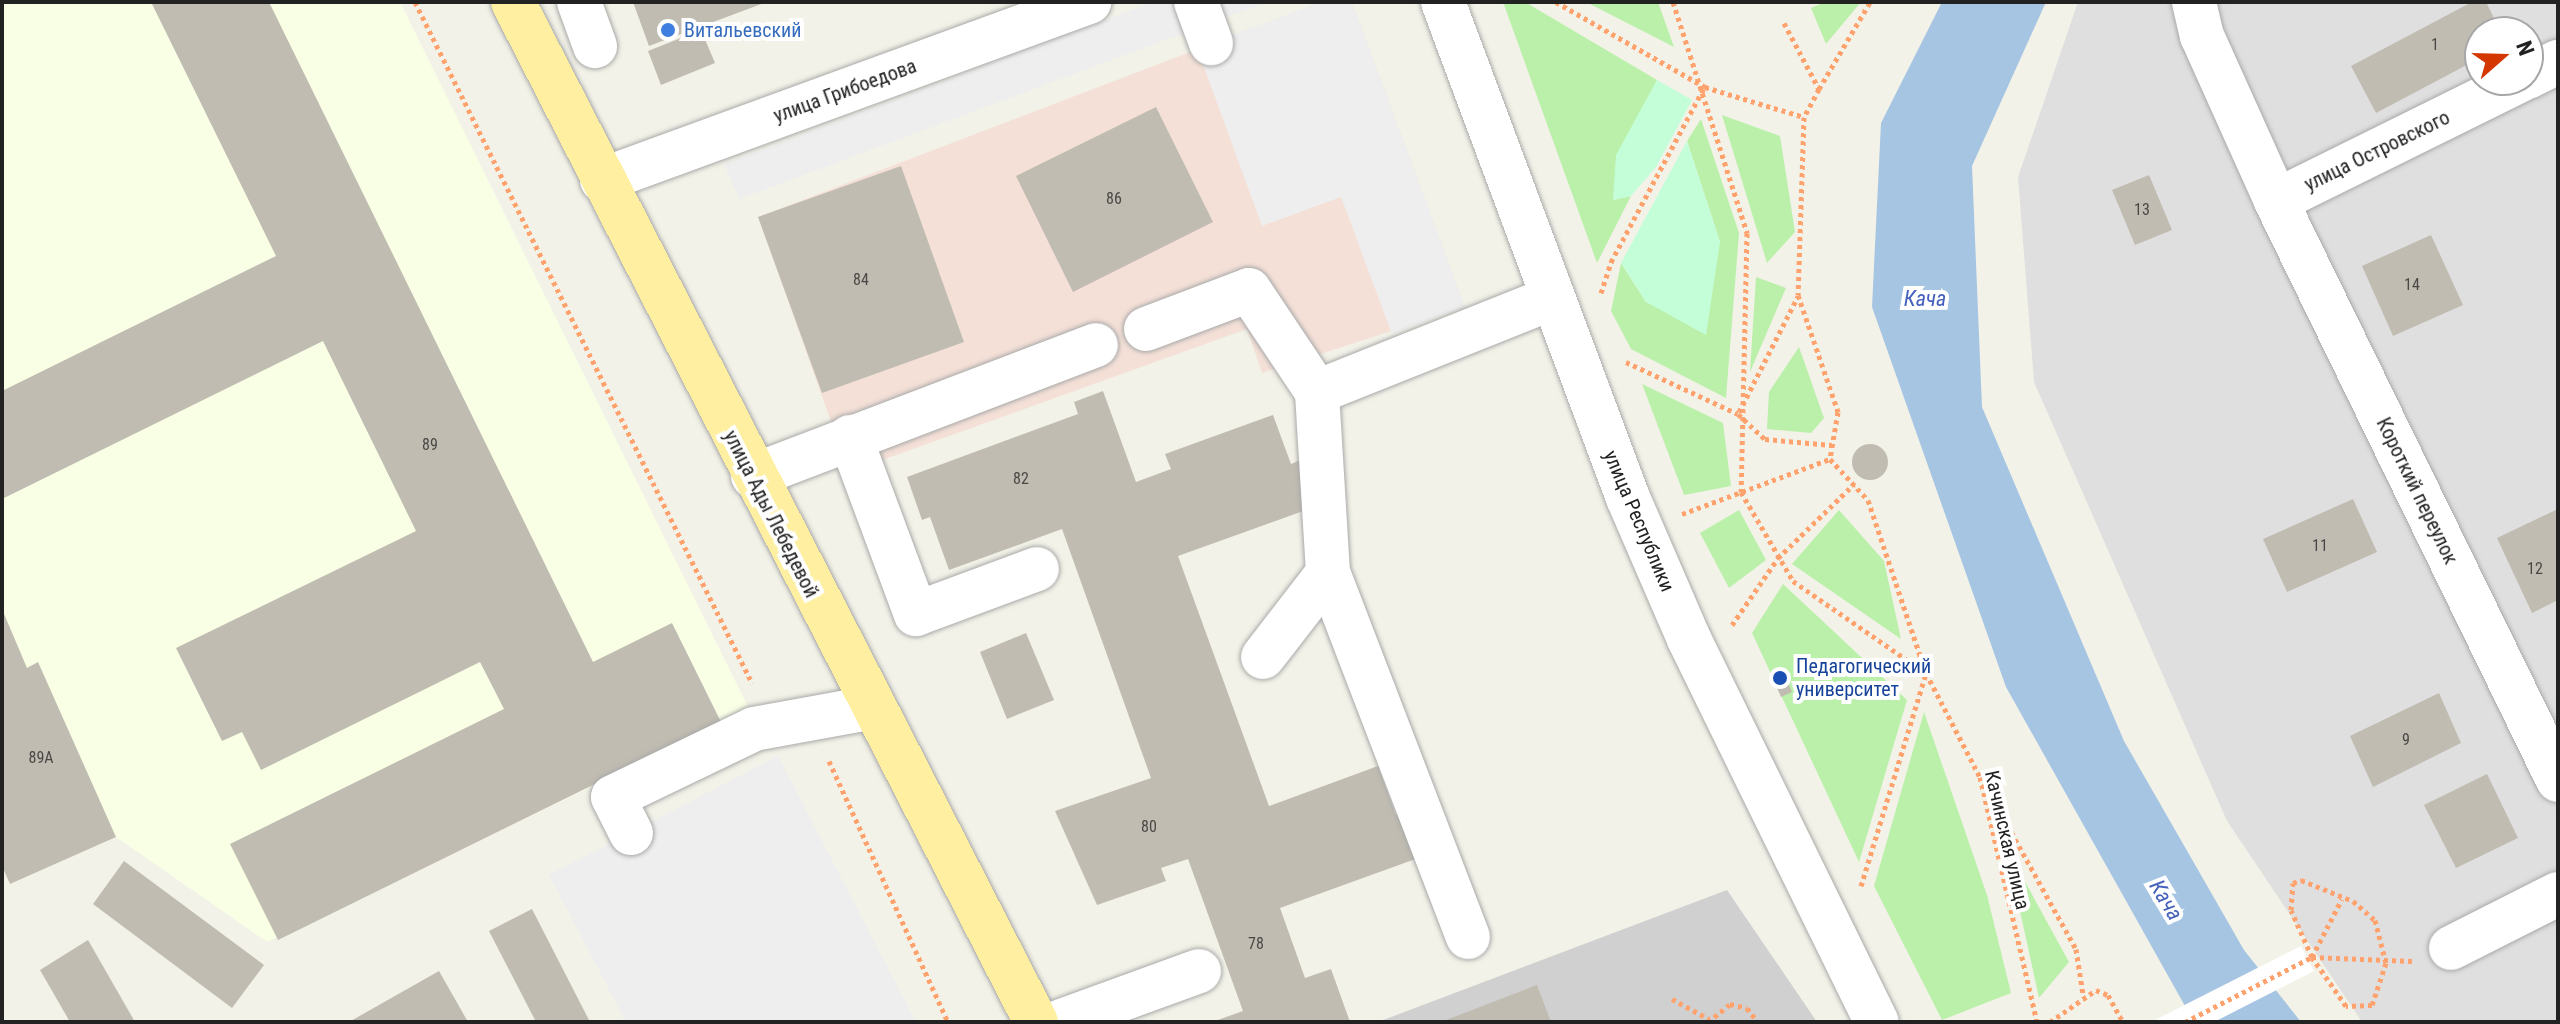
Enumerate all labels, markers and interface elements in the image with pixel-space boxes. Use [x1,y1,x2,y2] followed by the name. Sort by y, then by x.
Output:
[2464,16,2544,96] north arrow
[684,18,801,42] place label: Витальевский
[659,21,677,39] marker: Витальевский
[2431,35,2439,55] house number: 1
[2511,38,2539,59] text: N
[770,54,920,128] street label: улица Грибоедова
[2300,105,2454,197] street label: улица Островского
[1106,189,1122,209] house number: 86
[2134,200,2150,220] house number: 13
[853,270,869,290] house number: 84
[2404,275,2420,295] house number: 14
[1904,286,1946,312] water label: Кача
[2371,414,2463,568] street label: Короткий переулок
[718,426,824,602] street label: улица Ады Лебедевой
[422,435,438,455] house number: 89
[1598,447,1680,595] street label: улица Республики
[1013,469,1029,489] house number: 82
[2312,536,2328,556] house number: 11
[2527,559,2543,579] house number: 12
[1796,654,1931,701] place label: Педагогический университет
[1771,669,1789,687] marker: Педагогический университет
[2402,730,2410,750] house number: 9
[28,748,54,768] house number: 89А
[1979,768,2035,912] street label: Качинская улица
[1141,817,1157,837] house number: 80
[2144,875,2188,925] water label: Кача
[1248,934,1264,954] house number: 78

